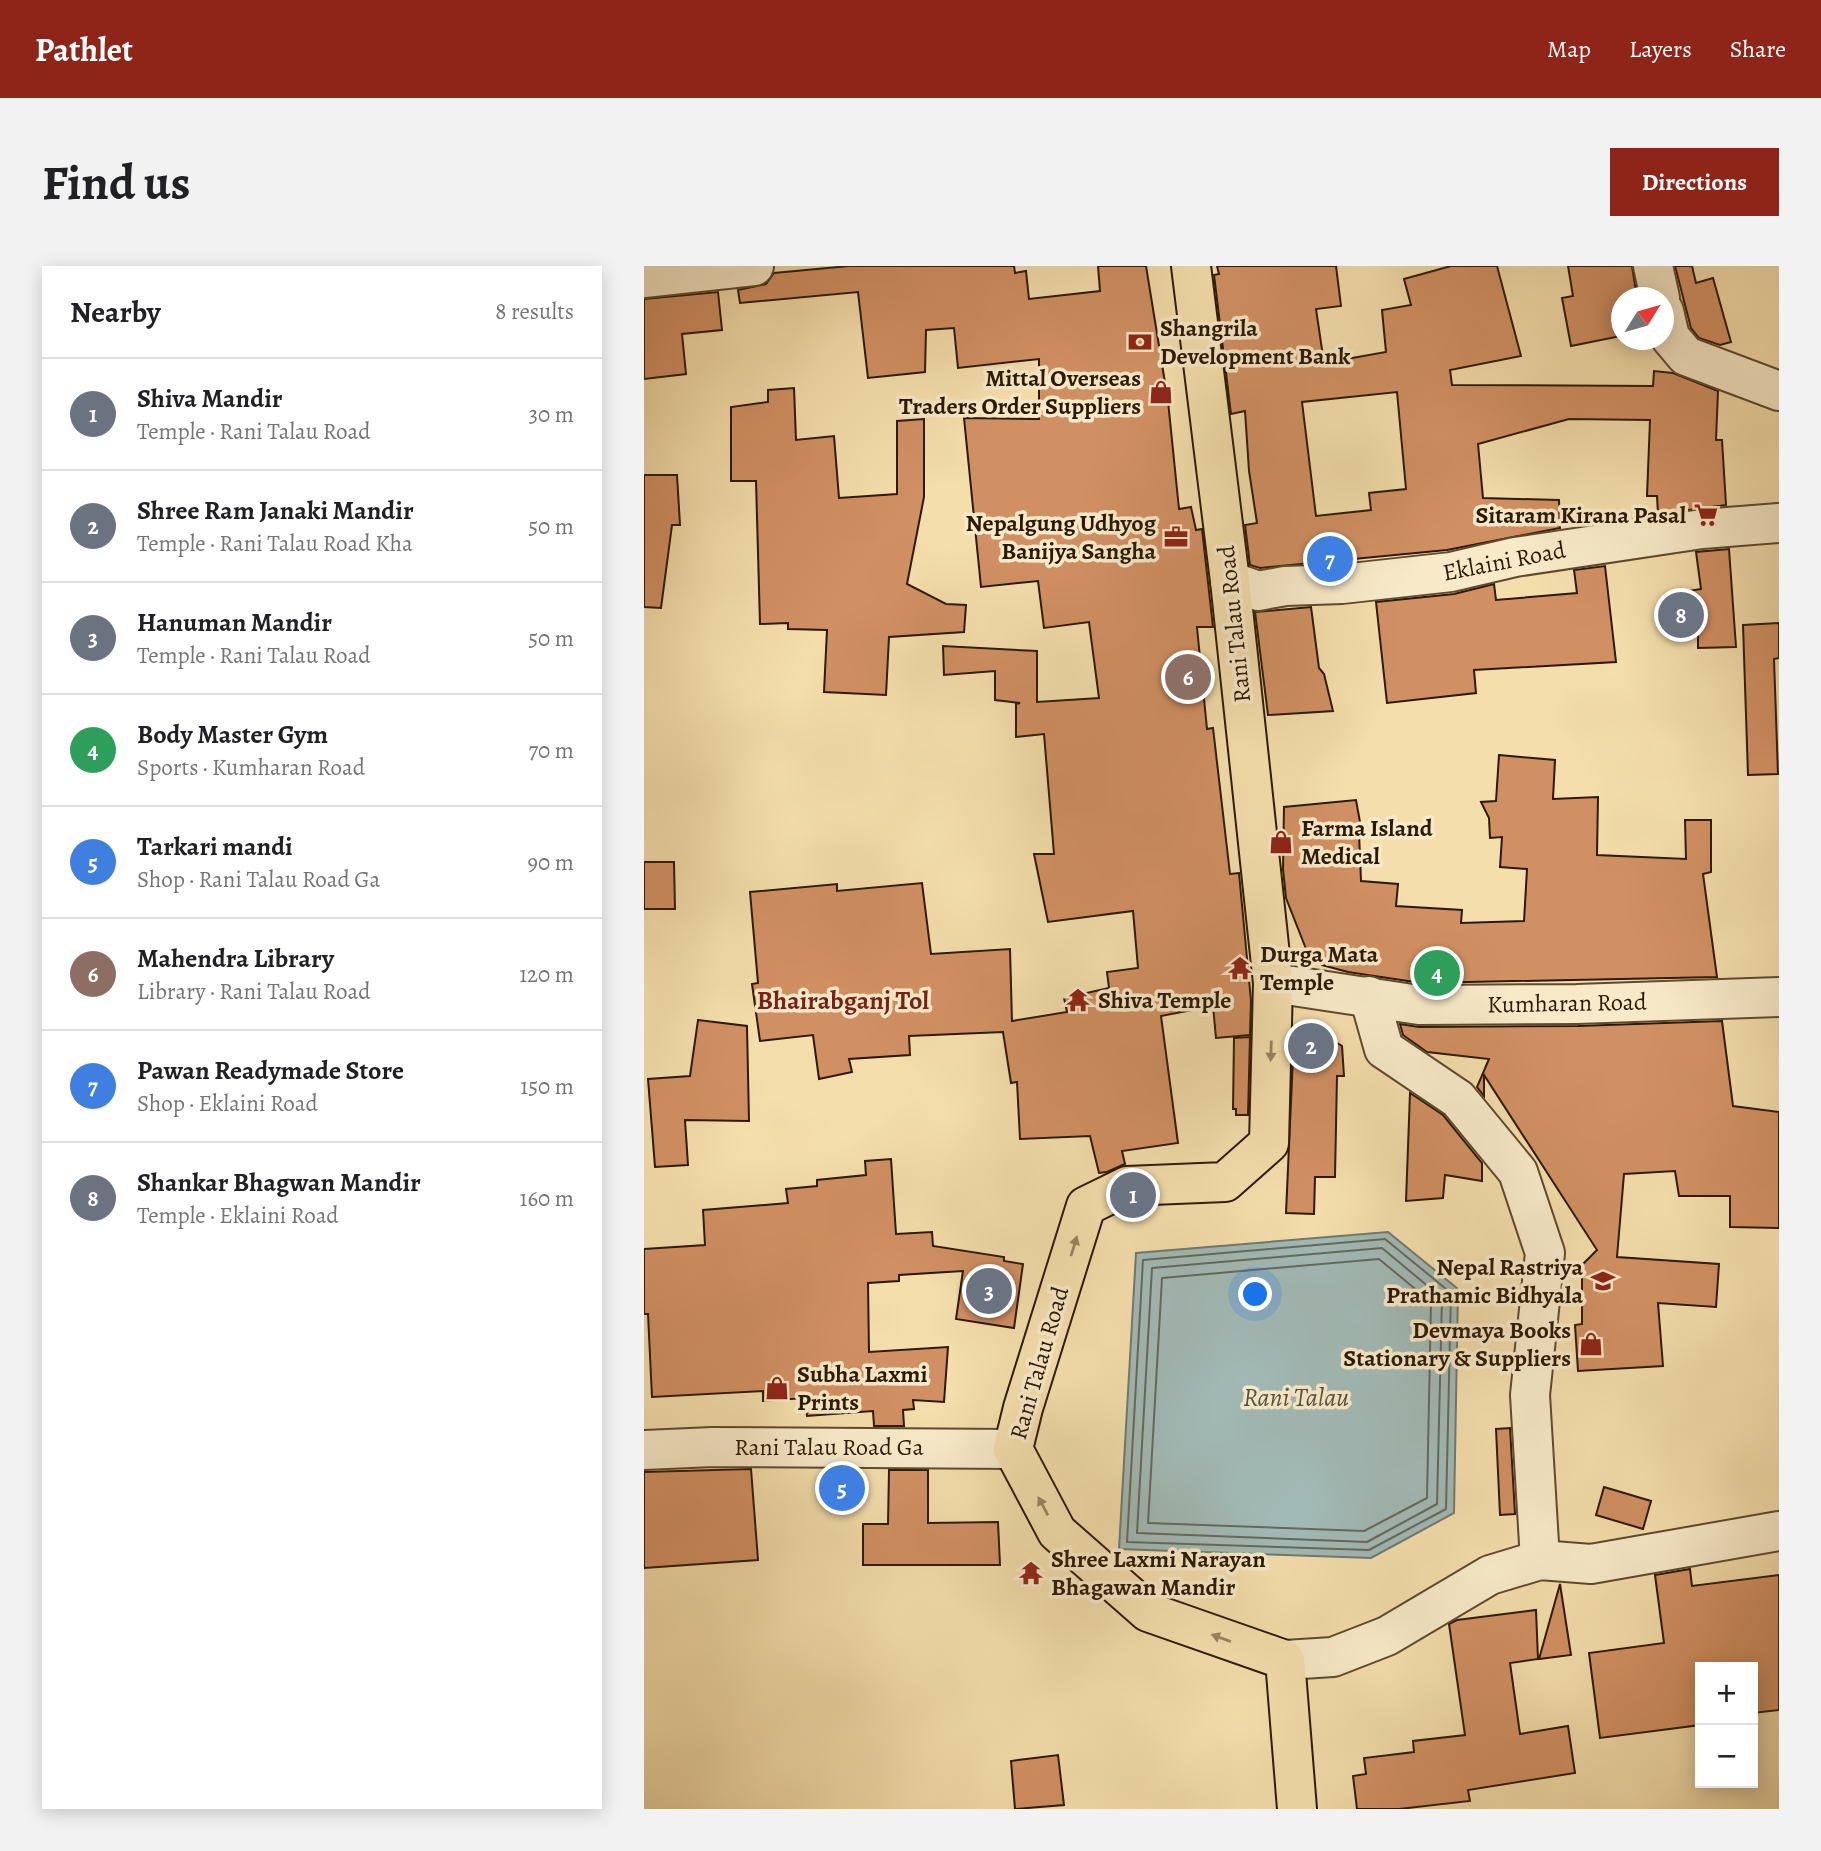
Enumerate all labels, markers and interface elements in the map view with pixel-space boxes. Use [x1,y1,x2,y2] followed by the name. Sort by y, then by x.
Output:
[35,27,133,72] text: Pathlet
[1547,33,1591,65] text: Map
[1629,33,1692,65] text: Layers
[1730,33,1786,65] text: Share
[1610,148,1779,216] button: Directions
[42,149,190,216] text: Find us
[1611,287,1674,350] north arrow
[70,292,161,332] text: Nearby
[495,296,574,327] text: 8 results
[1160,312,1351,372] place label: Shangrila Development Bank
[1126,328,1154,356] bank icon: Shangrila Development Bank
[899,362,1141,422] place label: Mittal Overseas Traders Order Suppliers
[1147,378,1175,406] shop icon: Mittal Overseas Traders Order Suppliers
[137,381,282,416] text: Shiva Mandir
[89,399,97,430] text: 1
[528,399,574,430] text: 30 m
[137,416,371,447] text: Temple · Rani Talau Road
[137,493,414,528] text: Shree Ram Janaki Mandir
[1475,499,1687,531] place label: Sitaram Kirana Pasal
[1692,501,1720,529] supermarket icon: Sitaram Kirana Pasal
[966,507,1157,567] place label: Nepalgung Udhyog Banijya Sangha
[87,511,99,542] text: 2
[528,511,574,542] text: 50 m
[1162,523,1190,551] office icon: Nepalgung Udhyog Banijya Sangha
[137,528,413,559] text: Temple · Rani Talau Road Kha
[1307,533,1353,585] pin: 7
[1440,533,1568,589] street label: Eklaini Road
[1210,544,1258,704] street label: Rani Talau Road
[1658,589,1704,641] pin: 8
[137,605,332,640] text: Hanuman Mandir
[88,623,98,654] text: 3
[528,623,574,654] text: 50 m
[137,640,371,671] text: Temple · Rani Talau Road
[1165,651,1211,703] pin: 6
[137,717,328,752] text: Body Master Gym
[88,735,98,766] text: 4
[528,735,574,766] text: 70 m
[137,752,365,783] text: Sports · Kumharan Road
[1301,812,1433,872] place label: Farma Island Medical
[1267,828,1295,856] shop icon: Farma Island Medical
[137,829,293,864] text: Tarkari mandi
[88,847,98,878] text: 5
[528,847,574,878] text: 90 m
[137,864,380,895] text: Shop · Rani Talau Road Ga
[1260,938,1379,998] place label: Durga Mata Temple
[137,941,334,976] text: Mahendra Library
[1414,947,1460,999] pin: 4
[1226,954,1254,982] temple icon: Durga Mata Temple
[88,959,98,990] text: 6
[519,959,574,990] text: 120 m
[137,976,371,1007] text: Library · Rani Talau Road
[757,983,929,1018] district label: Bhairabganj Tol
[1098,984,1231,1016] place label: Shiva Temple
[1064,986,1092,1014] temple icon: Shiva Temple
[1487,986,1647,1020] street label: Kumharan Road
[1288,1020,1334,1072] pin: 2
[1266,1040,1277,1062] one-way arrow
[137,1053,404,1088] text: Pawan Readymade Store
[88,1071,98,1102] text: 7
[520,1071,574,1102] text: 150 m
[137,1088,318,1119] text: Shop · Eklaini Road
[137,1165,421,1200] text: Shankar Bhagwan Mandir
[1110,1169,1156,1221] pin: 1
[87,1183,99,1214] text: 8
[520,1183,574,1214] text: 160 m
[137,1200,339,1231] text: Temple · Eklaini Road
[1069,1235,1079,1256] one-way arrow
[1386,1251,1583,1311] place label: Nepal Rastriya Prathamic Bidhyala
[966,1265,1012,1317] pin: 3
[1589,1267,1617,1295] school or university icon: Nepal Rastriya Prathamic Bidhyala
[1238,1277,1272,1311] your location
[1002,1283,1076,1443] street label: Rani Talau Road
[1343,1314,1571,1374] place label: Devmaya Books Stationary & Suppliers
[1577,1330,1605,1358] shop icon: Devmaya Books Stationary & Suppliers
[797,1358,928,1418] place label: Subha Laxmi Prints
[763,1374,791,1402] shop icon: Subha Laxmi Prints
[1243,1380,1349,1415] water label: Rani Talau
[734,1431,925,1463] street label: Rani Talau Road Ga
[819,1462,865,1514] pin: 5
[1038,1496,1049,1516] one-way arrow
[1051,1543,1266,1603] place label: Shree Laxmi Narayan Bhagawan Mandir
[1017,1559,1045,1587] temple icon: Shree Laxmi Narayan Bhagawan Mandir
[1210,1632,1231,1643] one-way arrow
[1695,1662,1758,1788] map controls
[1695,1662,1758,1725] button: +
[1695,1725,1758,1788] button: −

